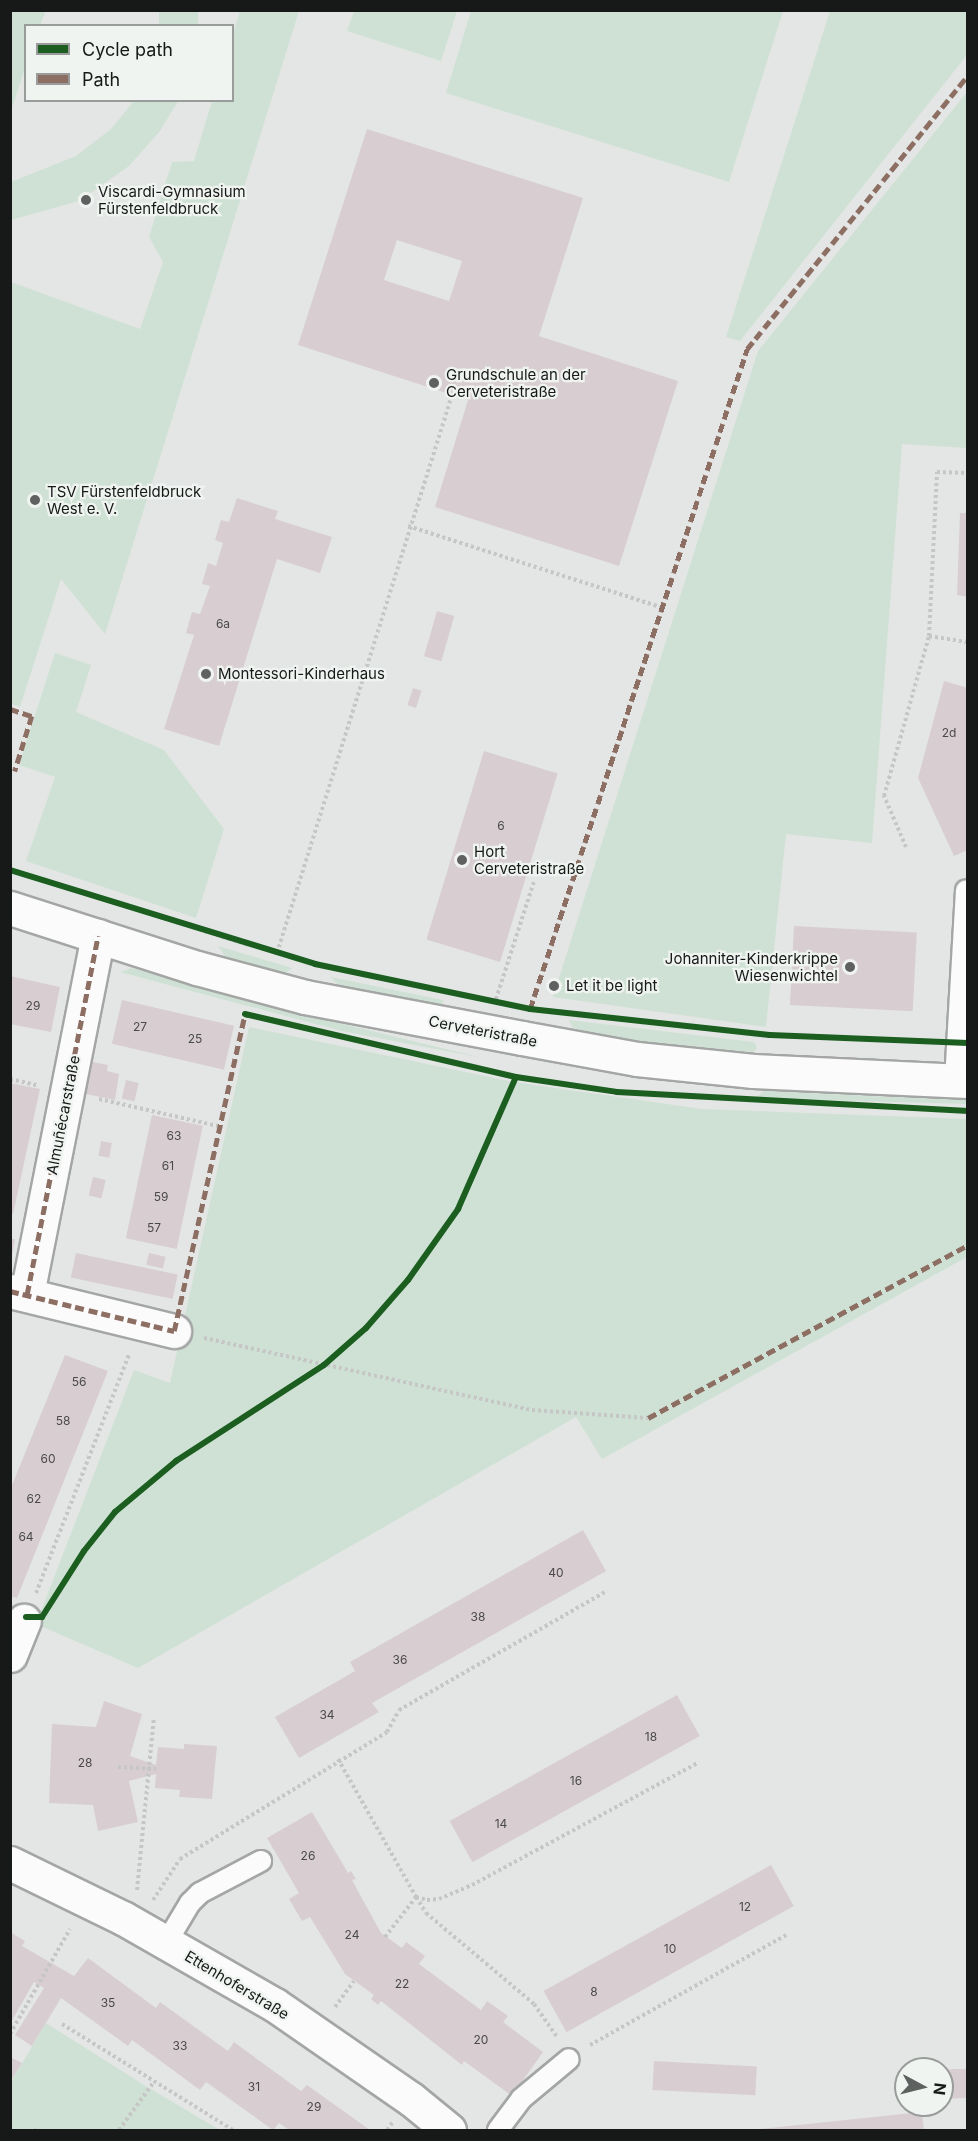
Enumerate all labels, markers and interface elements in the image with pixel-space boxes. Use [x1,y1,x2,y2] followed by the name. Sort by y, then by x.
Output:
[24,24,234,102] legend
[82,39,173,60] text: Cycle path
[82,69,120,90] text: Path
[98,182,246,217] place label: Viscardi-Gymnasium Fürstenfeldbruck
[79,193,93,207] marker: Viscardi-Gymnasium Fürstenfeldbruck
[446,365,586,400] place label: Grundschule an der Cerveteristraße
[427,376,441,390] marker: Grundschule an der Cerveteristraße
[47,482,201,517] place label: TSV Fürstenfeldbruck West e. V.
[28,493,42,507] marker: TSV Fürstenfeldbruck West e. V.
[216,617,230,631] house number: 6a
[218,665,385,683] place label: Montessori-Kinderhaus
[199,667,213,681] marker: Montessori-Kinderhaus
[942,726,956,740] house number: 2d
[497,819,505,833] house number: 6
[474,842,584,877] place label: Hort Cerveteristraße
[455,853,469,867] marker: Hort Cerveteristraße
[665,949,838,984] place label: Johanniter-Kinderkrippe Wiesenwichtel
[843,960,857,974] marker: Johanniter-Kinderkrippe Wiesenwichtel
[566,977,658,995] place label: Let it be light
[547,979,561,993] marker: Let it be light
[26,999,40,1013] house number: 29
[427,1012,539,1050] street label: Cerveteristraße
[133,1020,147,1034] house number: 27
[188,1032,202,1046] house number: 25
[43,1054,83,1176] street label: Almuñécarstraße
[167,1129,181,1143] house number: 63
[162,1159,174,1173] house number: 61
[154,1190,168,1204] house number: 59
[147,1221,161,1235] house number: 57
[72,1375,86,1389] house number: 56
[56,1414,70,1428] house number: 58
[40,1452,56,1466] house number: 60
[27,1492,41,1506] house number: 62
[18,1530,34,1544] house number: 64
[548,1566,564,1580] house number: 40
[471,1610,485,1624] house number: 38
[393,1653,407,1667] house number: 36
[319,1708,335,1722] house number: 34
[645,1730,657,1744] house number: 18
[78,1756,92,1770] house number: 28
[570,1774,582,1788] house number: 16
[495,1817,507,1831] house number: 14
[301,1849,315,1863] house number: 26
[739,1900,751,1914] house number: 12
[345,1928,359,1942] house number: 24
[664,1942,676,1956] house number: 10
[182,1947,292,2023] street label: Ettenhoferstraße
[395,1977,409,1991] house number: 22
[590,1985,598,1999] house number: 8
[101,1996,115,2010] house number: 35
[474,2033,488,2047] house number: 20
[173,2039,187,2053] house number: 33
[894,2057,954,2117] north arrow
[248,2080,260,2094] house number: 31
[929,2082,951,2096] text: N
[307,2100,321,2114] house number: 29

